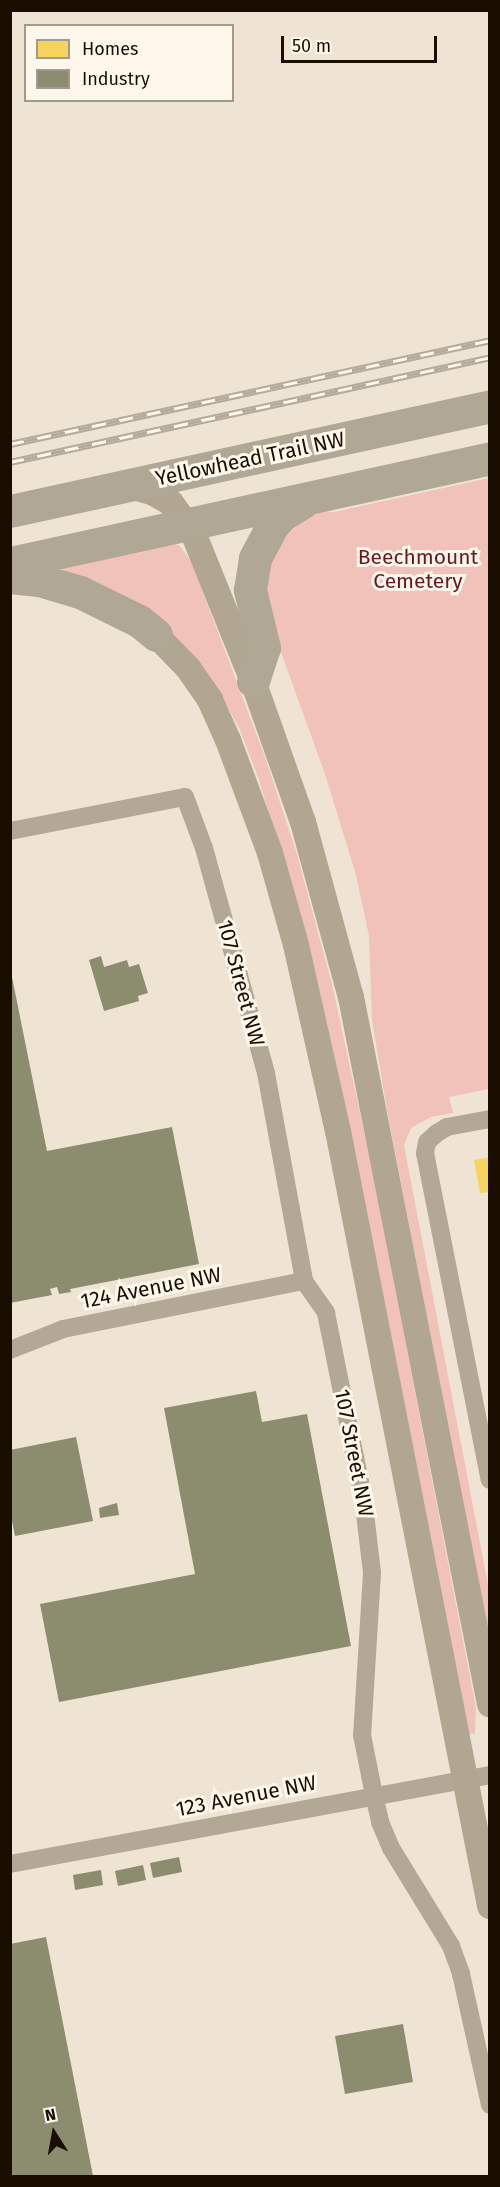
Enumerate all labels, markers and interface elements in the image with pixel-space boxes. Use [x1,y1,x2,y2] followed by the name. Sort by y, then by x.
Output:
[24,24,234,102] legend
[284,24,440,62] scale bar
[292,35,331,57] text: 50 m
[82,38,138,60] text: Homes
[82,68,150,90] text: Industry
[153,427,347,491] street label: Yellowhead Trail NW
[358,544,478,594] park label: Beechmount Cemetery
[212,917,270,1049] street label: 107 Street NW
[79,1262,223,1314] street label: 124 Avenue NW
[329,1387,379,1519] street label: 107 Street NW
[174,1770,318,1822] street label: 123 Avenue NW
[24,2103,84,2163] north arrow
[43,2105,57,2125] text: N

